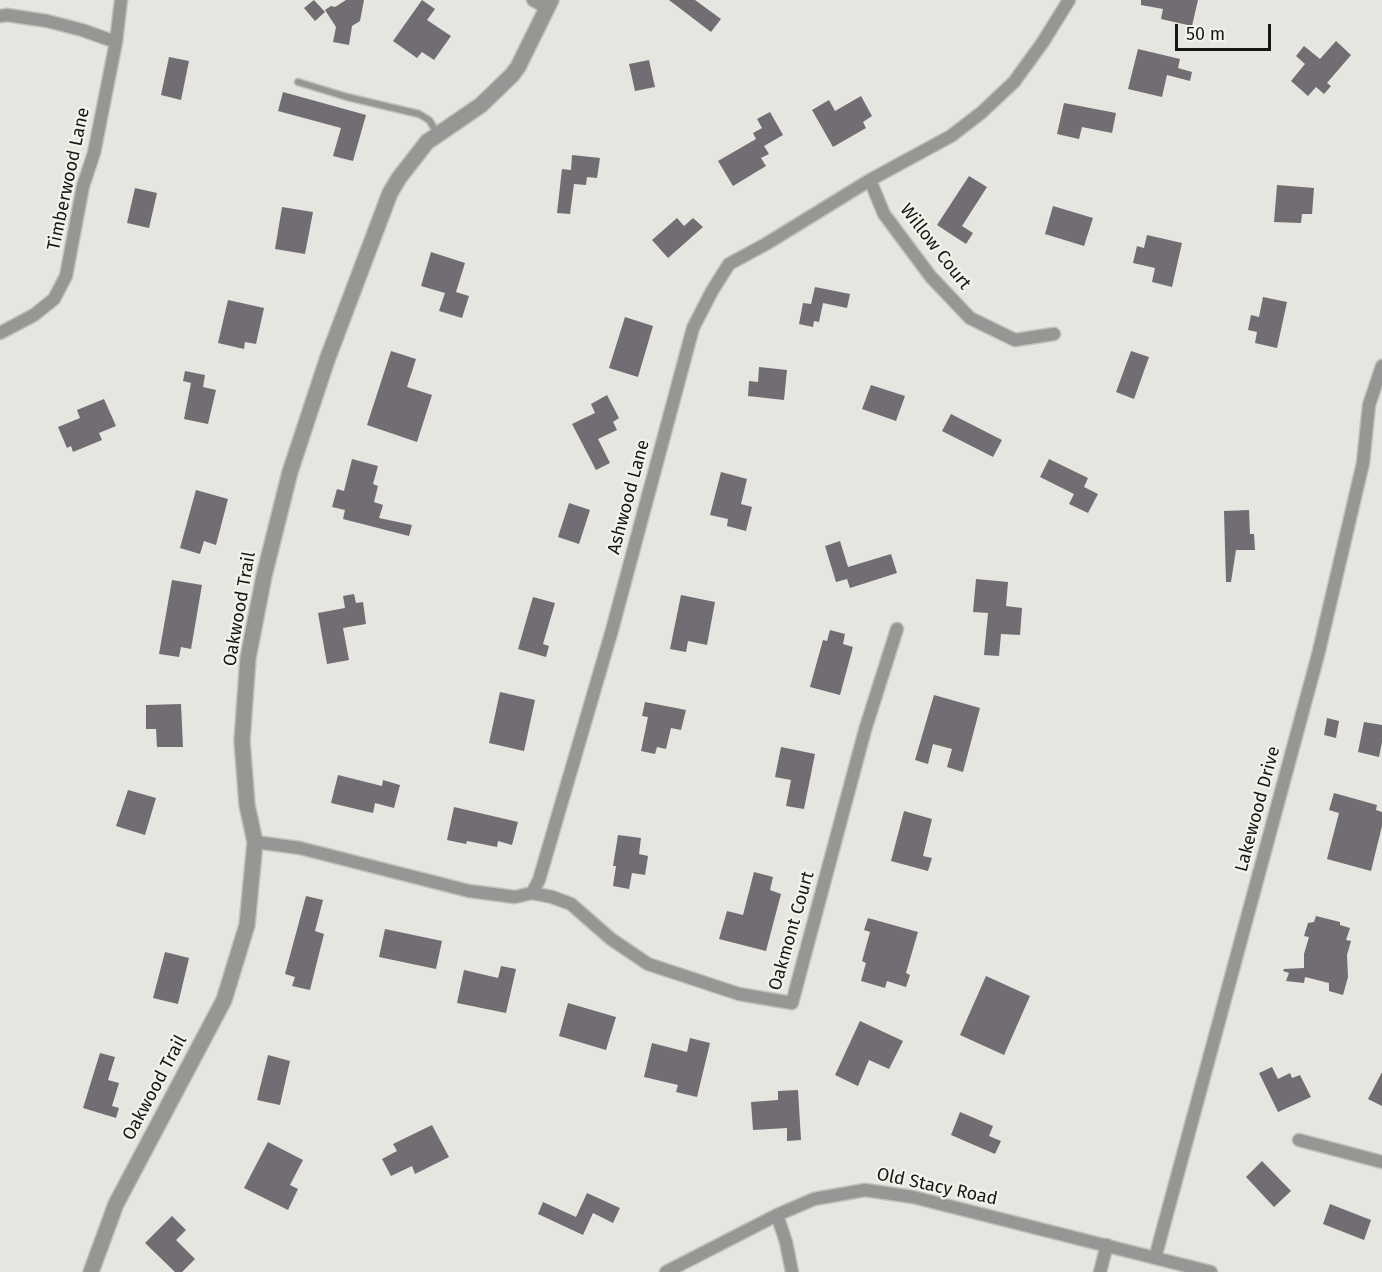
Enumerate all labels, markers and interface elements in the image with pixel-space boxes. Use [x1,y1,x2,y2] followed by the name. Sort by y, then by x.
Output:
[1178,12,1274,50] scale bar
[1186,23,1225,45] text: 50 m
[43,106,95,252] street label: Timberwood Lane
[895,200,975,294] street label: Willow Court
[603,437,655,557] street label: Ashwood Lane
[219,550,261,668] street label: Oakwood Trail
[1231,744,1285,874] street label: Lakewood Drive
[765,869,819,993] street label: Oakmont Court
[118,1032,192,1144] street label: Oakwood Trail
[875,1164,999,1210] street label: Old Stacy Road

